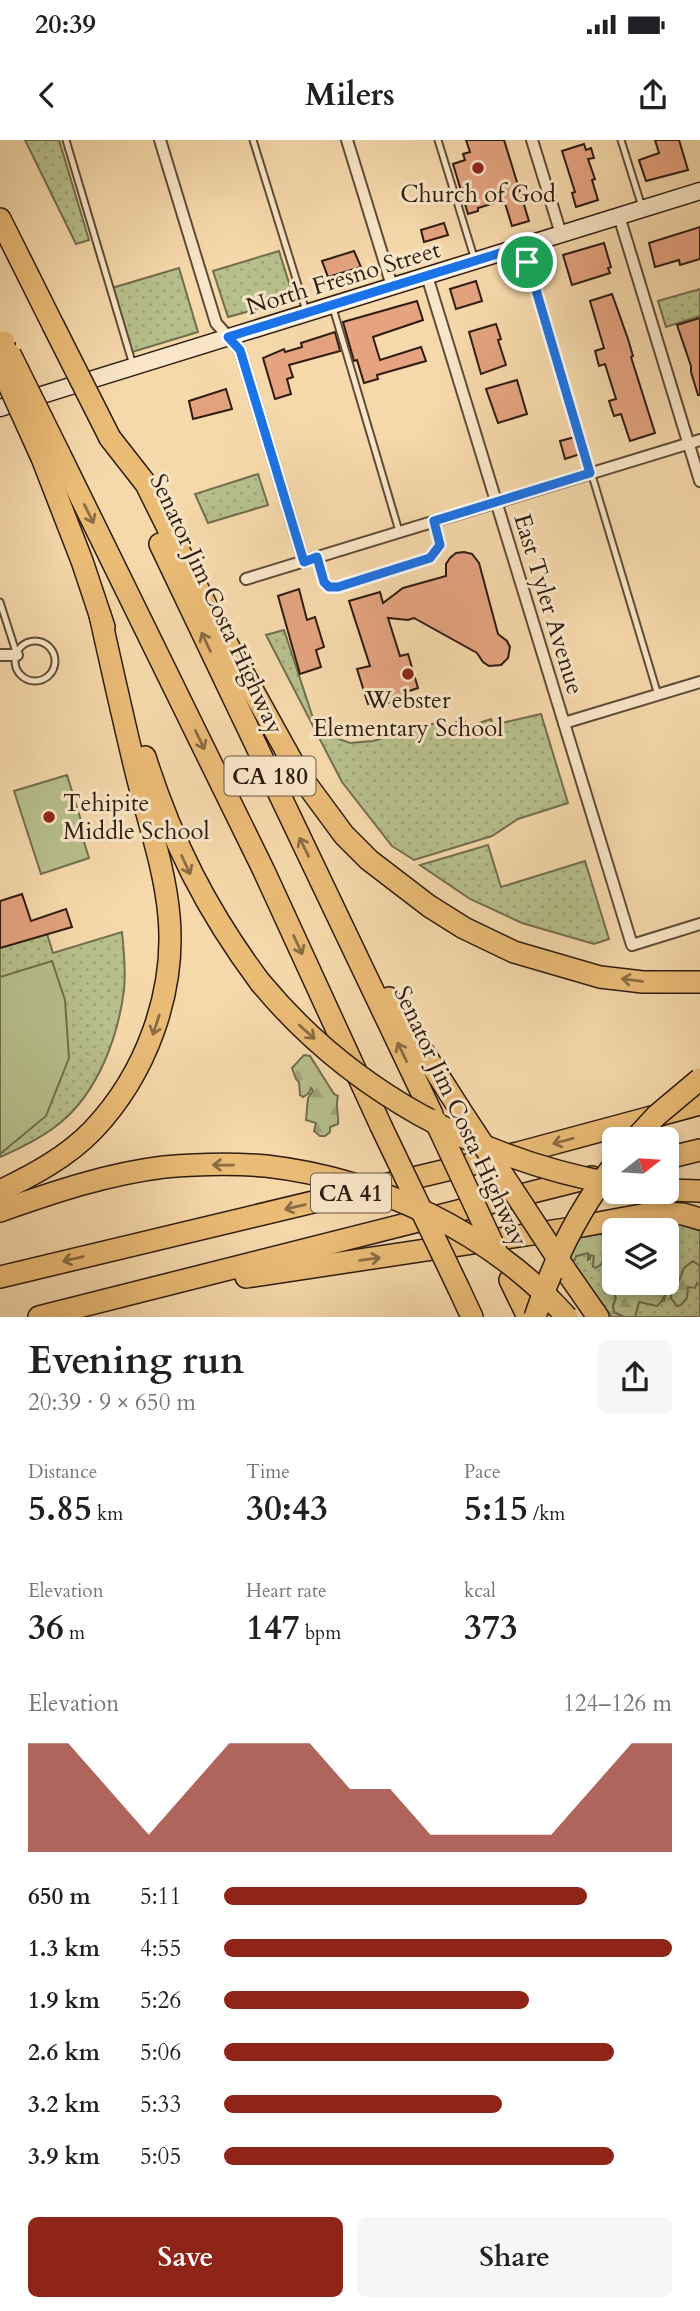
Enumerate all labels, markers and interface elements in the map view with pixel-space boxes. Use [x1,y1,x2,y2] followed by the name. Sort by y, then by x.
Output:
[35,7,96,42] text: 20:39
[305,73,395,117] text: Milers
[28,76,66,114] icon: back
[634,76,672,114] icon: share
[470,160,486,176] marker: Church of God
[400,178,556,211] place label: Church of God
[497,232,557,292] pin
[242,233,445,324] street label: North Fresno Street
[508,243,546,281] icon: arrive
[142,469,292,740] street label: Senator Jim Costa Highway
[83,503,97,524] one-way arrow
[505,510,592,699] street label: East Tyler Avenue
[199,632,213,653] one-way arrow
[400,666,416,682] marker: Webster Elementary School
[313,684,503,745] place label: Webster Elementary School
[194,729,208,750] one-way arrow
[224,756,316,796] road number: CA 180
[63,787,210,848] place label: Tehipite Middle School
[41,809,57,825] marker: Tehipite Middle School
[297,837,310,858] one-way arrow
[180,854,193,875] one-way arrow
[292,934,306,955] one-way arrow
[621,974,644,987] one-way arrow
[386,981,536,1252] street label: Senator Jim Costa Highway
[148,1013,161,1035] one-way arrow
[298,1024,316,1040] one-way arrow
[395,1042,408,1064] one-way arrow
[602,1127,679,1204] north arrow
[602,1127,679,1295] map controls
[552,1135,575,1148] one-way arrow
[212,1158,235,1171] one-way arrow
[311,1174,391,1212] road number: CA 41
[284,1201,306,1214] one-way arrow
[602,1218,679,1295] button: layers
[358,1252,381,1265] one-way arrow
[62,1253,85,1267] one-way arrow
[28,1335,244,1387] text: Evening run
[598,1340,672,1414] button: share
[28,1387,196,1418] text: 20:39 · 9 × 650 m
[28,1459,97,1485] text: Distance
[246,1459,290,1485] text: Time
[464,1459,501,1485] text: Pace
[28,1485,92,1533] text: 5.85
[246,1485,328,1533] text: 30:43
[464,1485,528,1533] text: 5:15
[92,1501,123,1527] text: km
[528,1501,565,1527] text: /km
[28,1578,103,1604] text: Elevation
[246,1578,327,1604] text: Heart rate
[464,1578,496,1604] text: kcal
[28,1604,64,1652] text: 36
[246,1604,300,1652] text: 147
[464,1604,518,1652] text: 373
[64,1620,85,1646] text: m
[300,1620,341,1646] text: bpm
[28,1688,119,1719] text: Elevation
[563,1688,672,1719] text: 124–126 m
[28,1881,91,1912] text: 650 m
[140,1881,181,1912] text: 5:11
[28,1933,100,1964] text: 1.3 km
[140,1933,181,1964] text: 4:55
[28,1985,100,2016] text: 1.9 km
[140,1985,181,2016] text: 5:26
[28,2037,100,2068] text: 2.6 km
[140,2037,181,2068] text: 5:06
[28,2089,100,2120] text: 3.2 km
[140,2089,181,2120] text: 5:33
[28,2141,100,2172] text: 3.9 km
[140,2141,181,2172] text: 5:05
[28,2217,343,2297] button: Save
[357,2217,672,2297] button: Share

